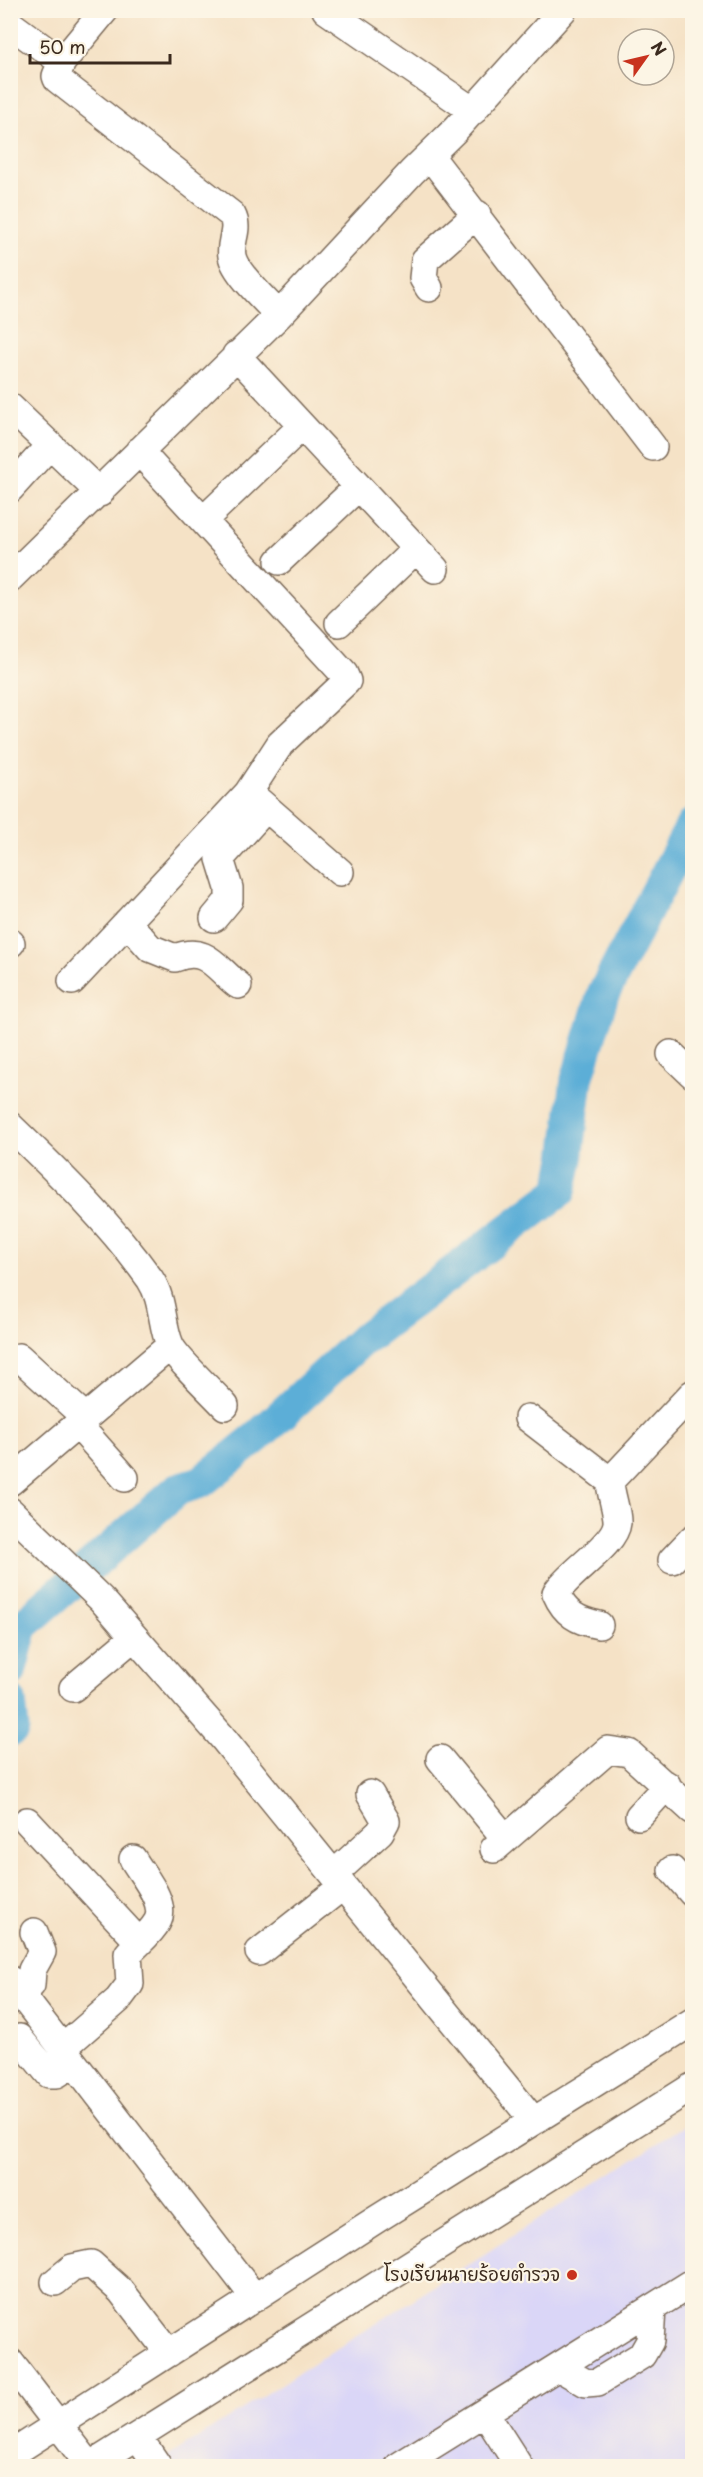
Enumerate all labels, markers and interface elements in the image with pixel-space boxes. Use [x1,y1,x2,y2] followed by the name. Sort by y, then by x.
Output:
[30,27,170,65] scale bar
[616,27,676,87] north arrow
[39,33,86,60] text: 50 m
[646,36,673,60] text: N
[384,2260,560,2287] place label: โรงเรียนนายร้อยตำรวจ
[565,2268,579,2282] marker: โรงเรียนนายร้อยตำรวจ

